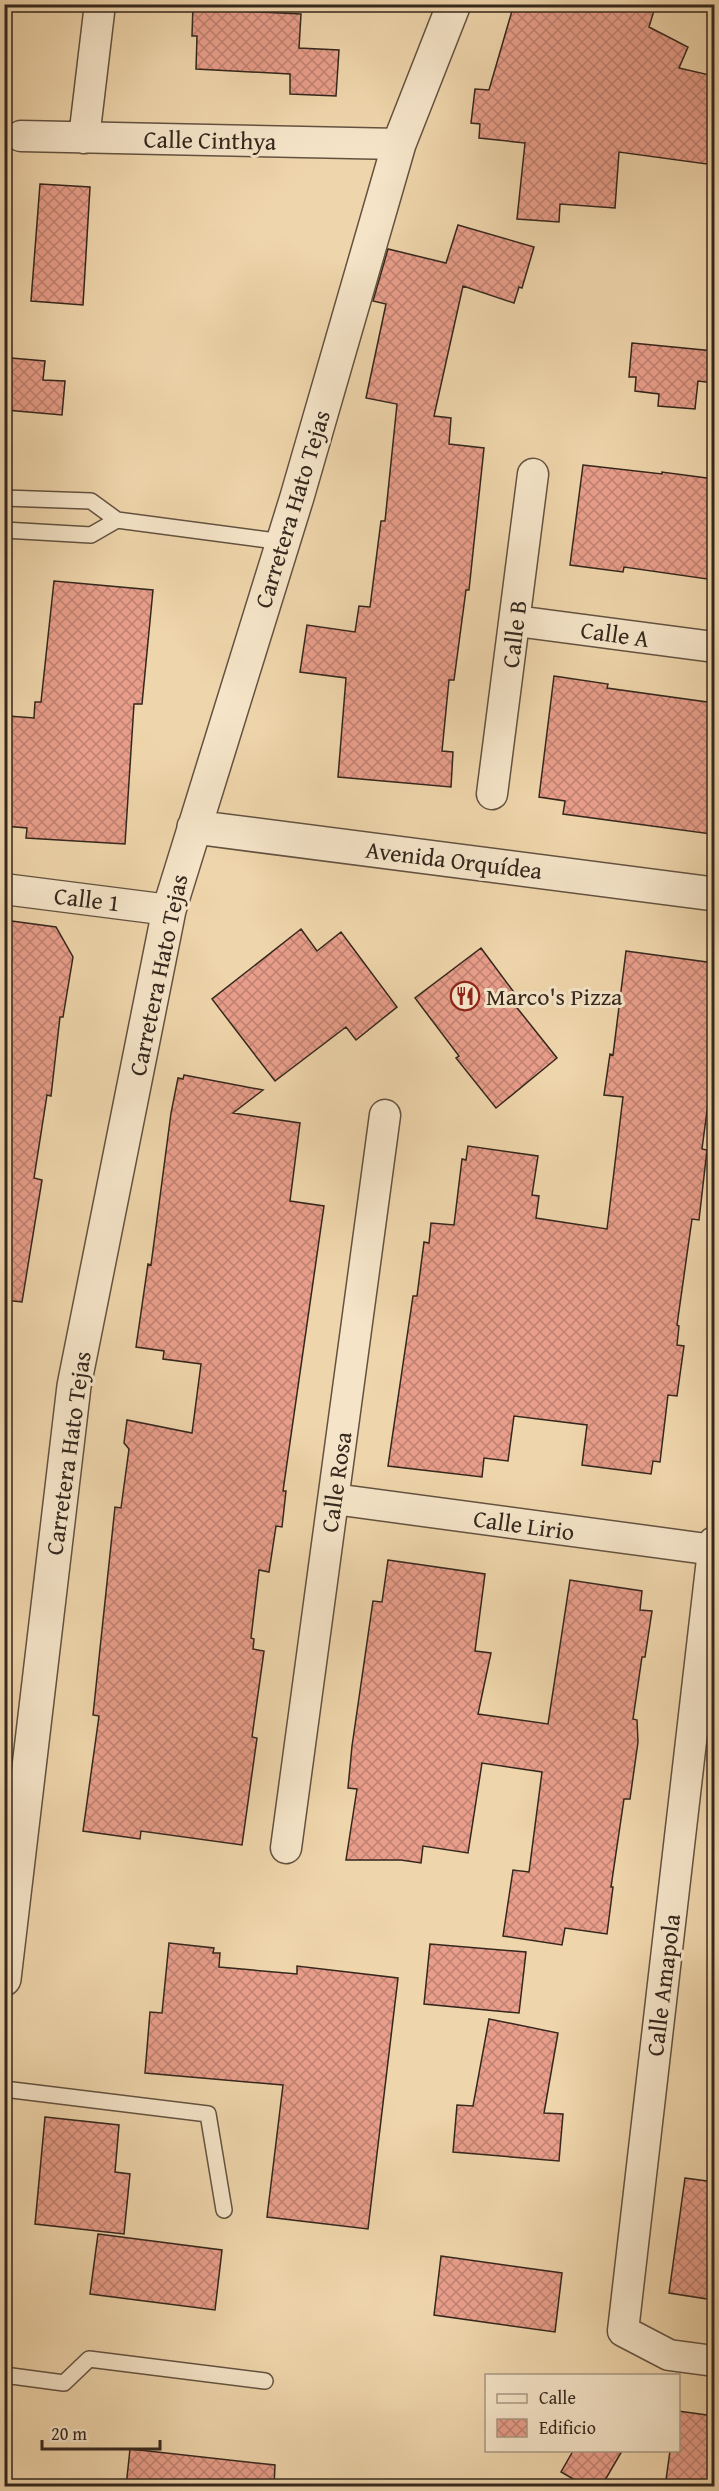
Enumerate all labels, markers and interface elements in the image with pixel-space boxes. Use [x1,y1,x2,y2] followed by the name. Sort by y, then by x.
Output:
[143,121,277,159] street label: Calle Cinthya
[245,406,339,612] street label: Carretera Hato Tejas
[492,598,536,670] street label: Calle B
[578,612,652,656] street label: Calle A
[364,832,545,888] street label: Avenida Orquídea
[120,871,196,1079] street label: Carretera Hato Tejas
[52,878,122,920] street label: Calle 1
[486,979,623,1014] place label: Marco's Pizza
[449,980,481,1012] restaurant icon: Marco's Pizza
[36,1349,100,1557] street label: Carretera Hato Tejas
[312,1429,360,1535] street label: Calle Rosa
[471,1501,577,1549] street label: Calle Lirio
[637,1911,689,2058] street label: Calle Amapola
[485,2374,680,2452] legend
[539,2384,576,2411] text: Calle
[42,2413,160,2451] scale bar
[539,2414,596,2441] text: Edificio
[51,2420,87,2447] text: 20 m

